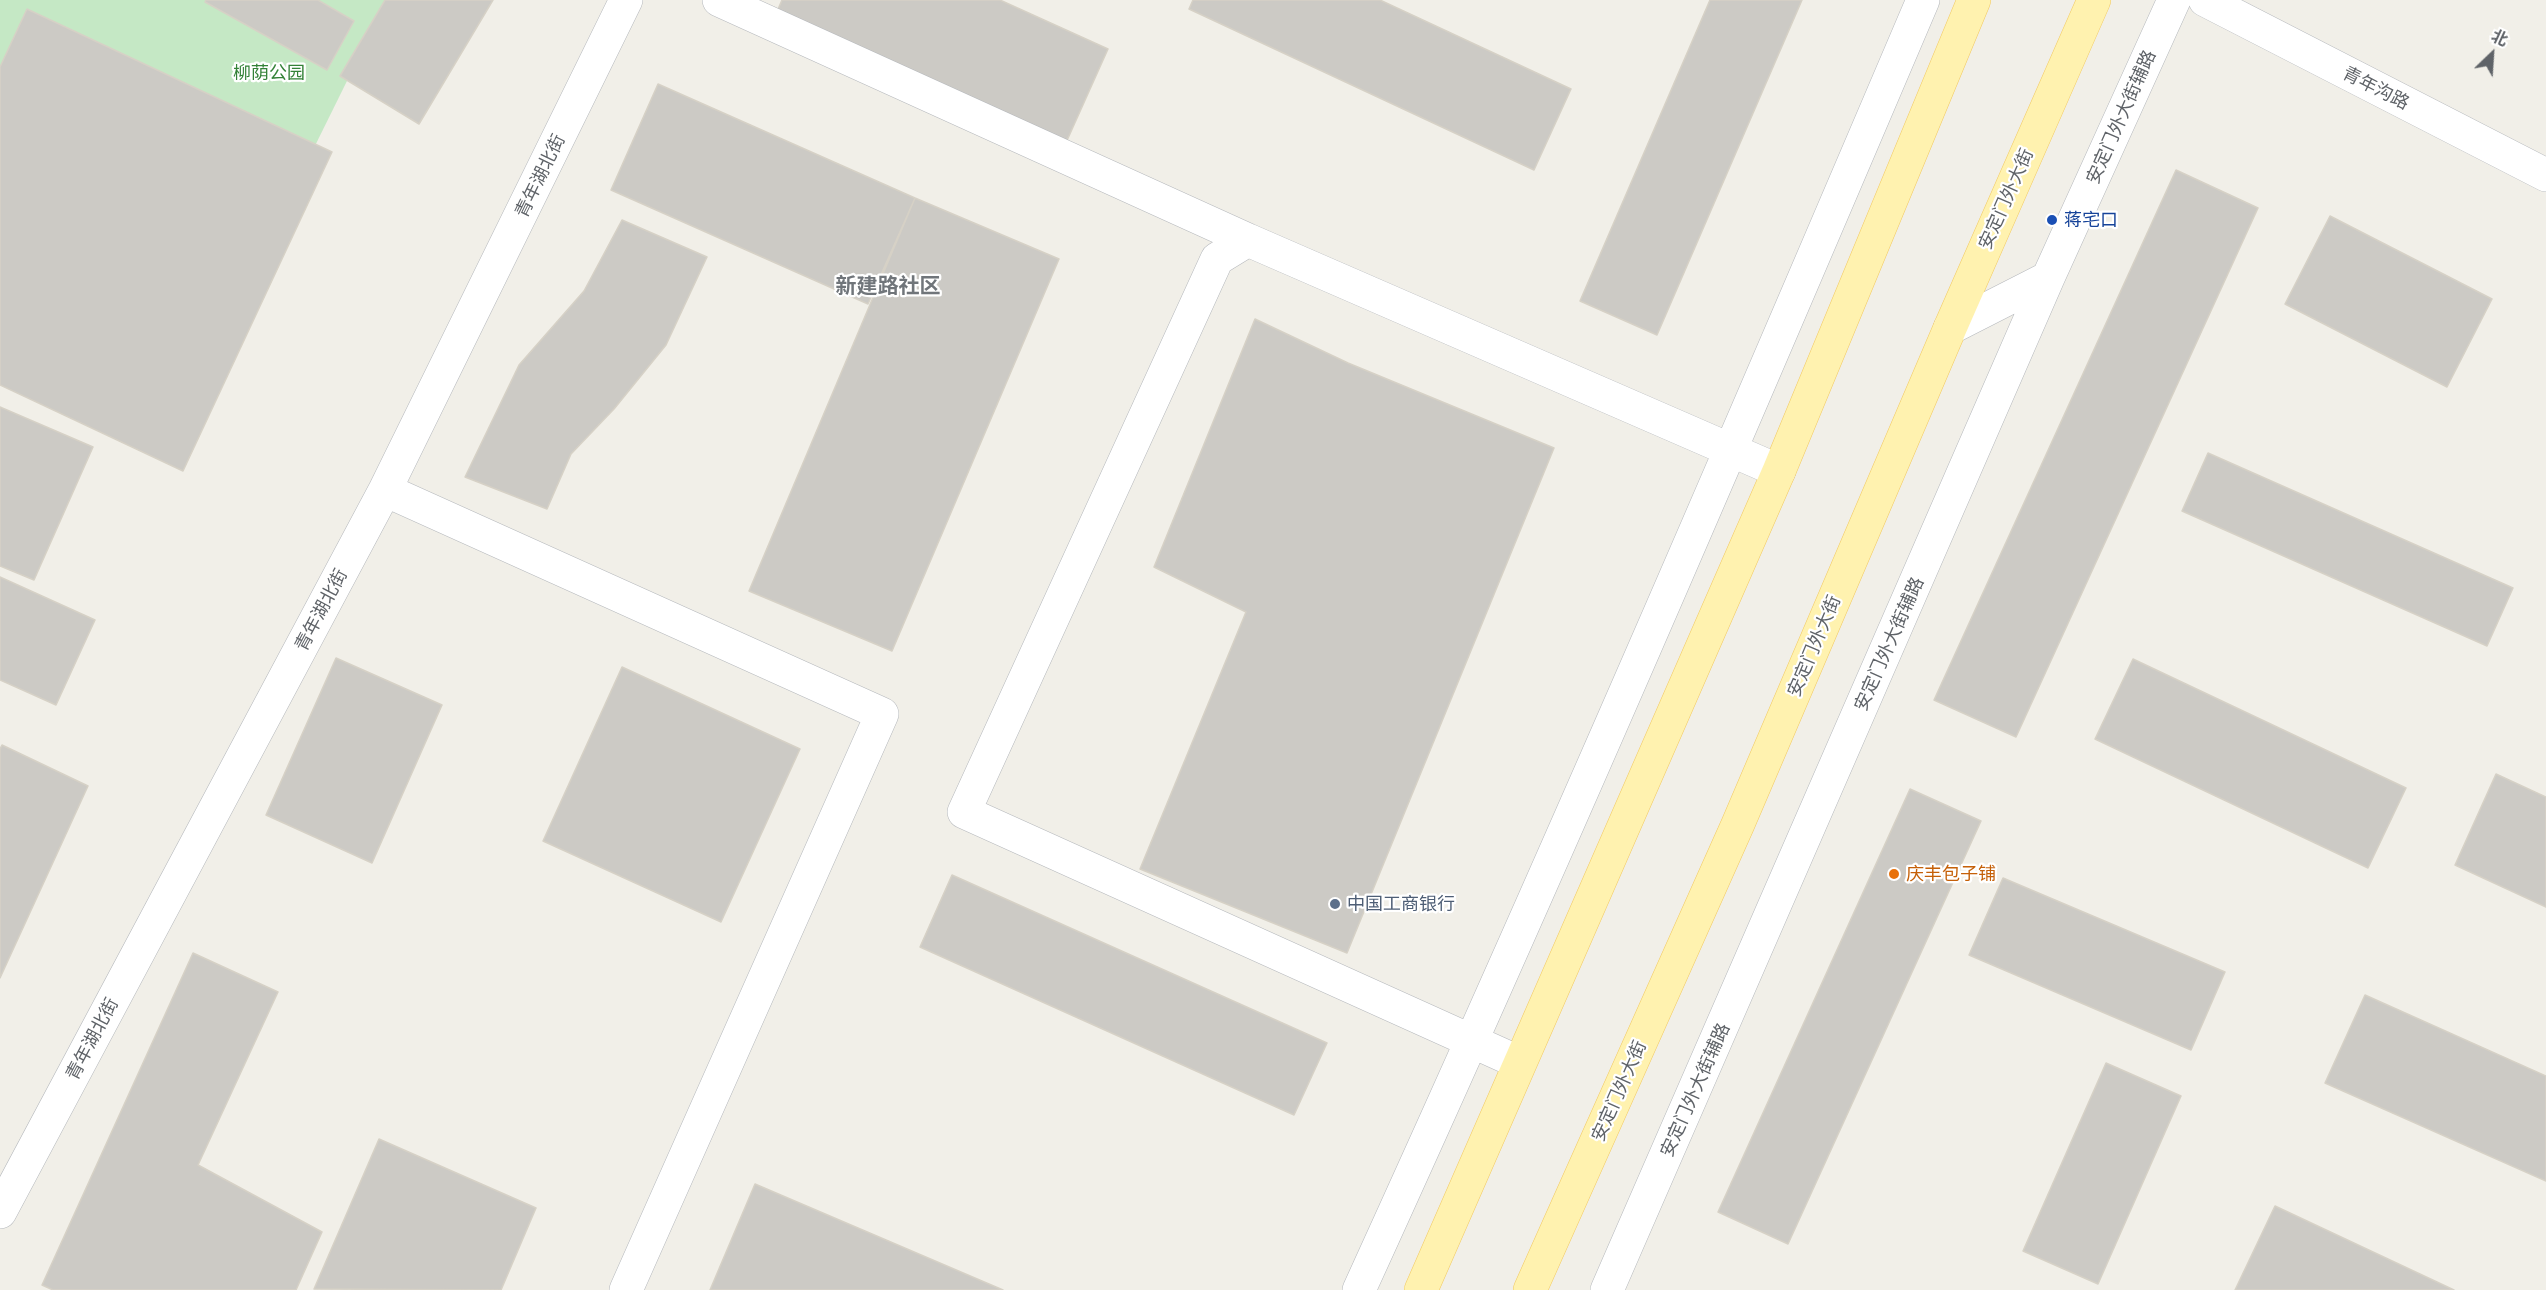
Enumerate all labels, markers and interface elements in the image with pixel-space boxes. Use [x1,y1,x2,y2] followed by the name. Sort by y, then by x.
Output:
[2462,24,2522,84] north arrow
[2489,25,2511,49] text: 北
[2082,47,2160,187] street label: 安定门外大街辅路
[233,62,305,84] park label: 柳荫公园
[2339,62,2413,114] street label: 青年沟路
[511,131,569,221] street label: 青年湖北街
[1974,145,2038,253] street label: 安定门外大街
[2064,209,2118,231] place label: 蒋宅口
[2045,213,2059,227] marker: 蒋宅口
[836,273,940,299] district label: 新建路社区
[290,565,352,655] street label: 青年湖北街
[1850,574,1928,714] street label: 安定门外大街辅路
[1783,592,1845,700] street label: 安定门外大街
[1906,863,1996,885] place label: 庆丰包子铺
[1887,867,1901,881] marker: 庆丰包子铺
[1347,893,1455,915] place label: 中国工商银行
[1328,897,1342,911] marker: 中国工商银行
[61,994,123,1084] street label: 青年湖北街
[1656,1020,1734,1160] street label: 安定门外大街辅路
[1587,1037,1651,1145] street label: 安定门外大街

